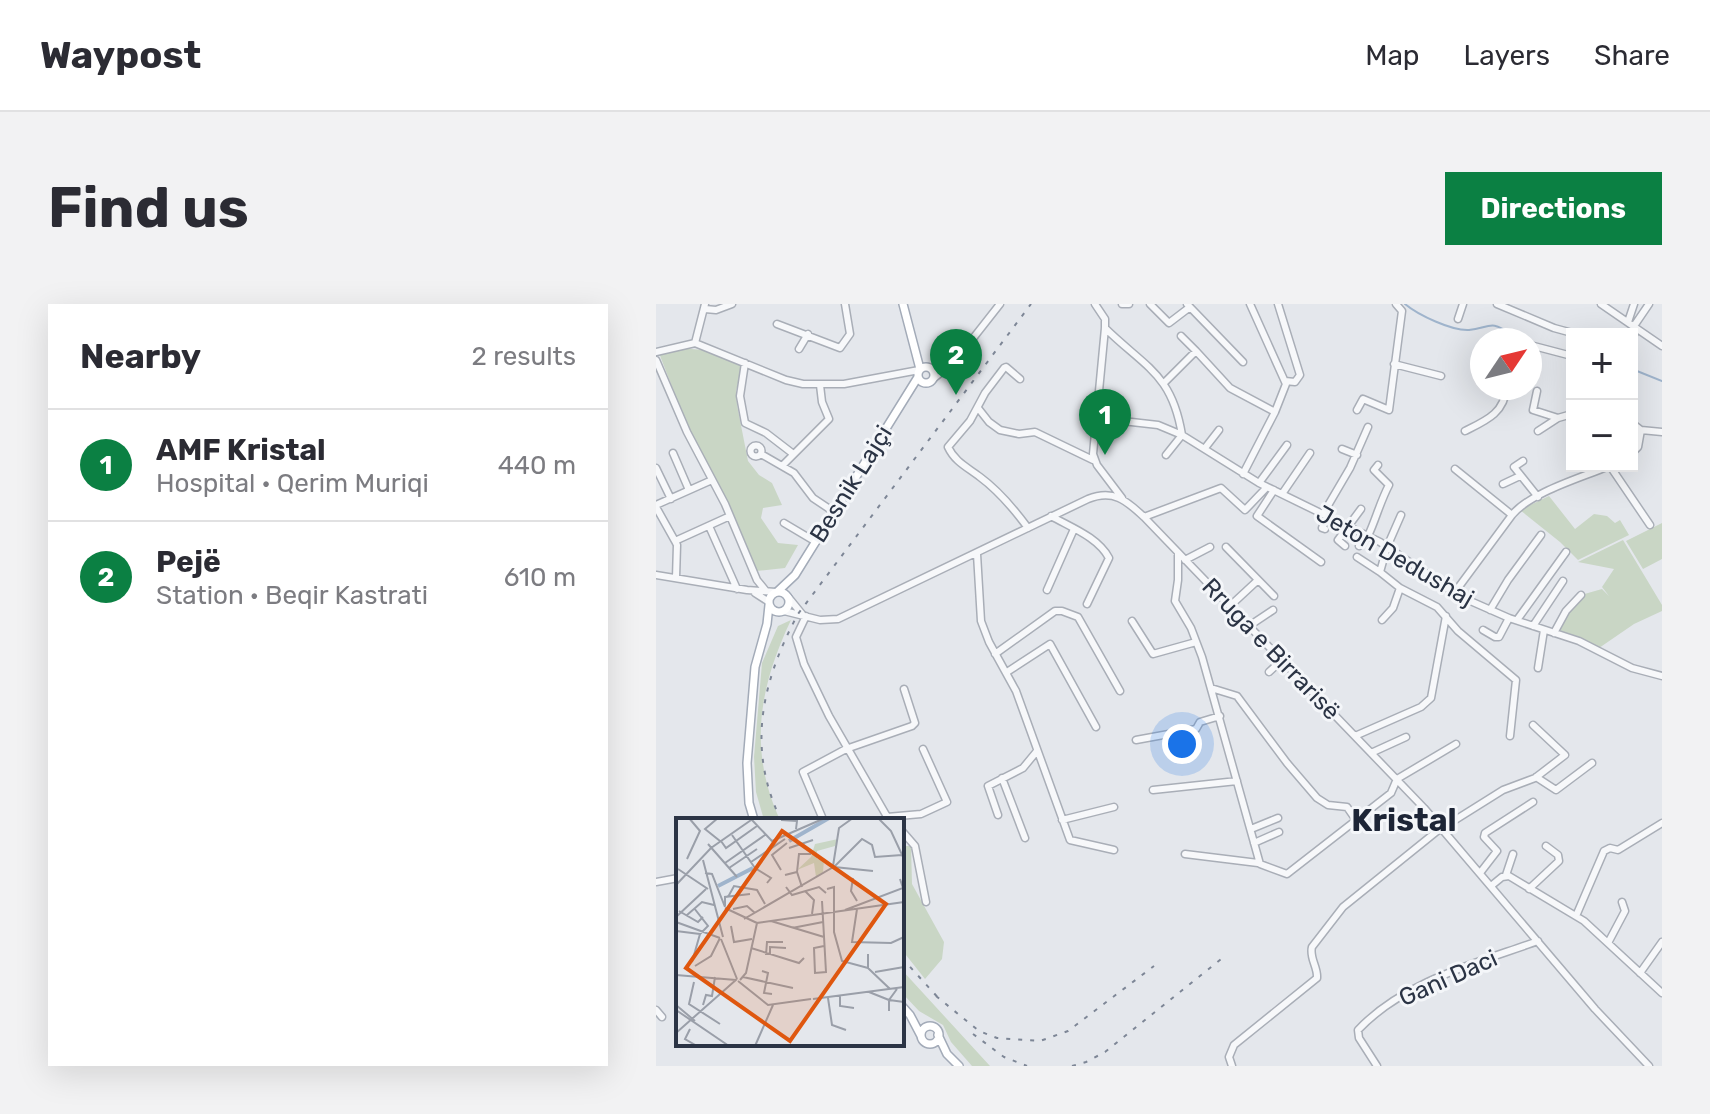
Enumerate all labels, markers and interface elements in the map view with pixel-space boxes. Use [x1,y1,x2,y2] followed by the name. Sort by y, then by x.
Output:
[40,32,201,78] text: Waypost
[1365,39,1420,72] text: Map
[1464,39,1550,72] text: Layers
[1594,39,1670,72] text: Share
[1445,172,1662,245] button: Directions
[48,175,249,241] text: Find us
[1470,328,1542,400] north arrow
[1566,328,1638,472] map controls
[1566,328,1638,400] button: +
[930,329,982,395] pin: 2
[80,336,201,377] text: Nearby
[472,341,576,372] text: 2 results
[1079,389,1131,455] pin: 1
[1566,400,1638,472] button: −
[804,421,898,547] street label: Besnik Lajçi
[156,432,326,468] text: AMF Kristal
[100,450,112,481] text: 1
[498,450,576,481] text: 440 m
[156,468,429,499] text: Hospital · Qerim Muriqi
[1311,500,1479,612] street label: Jeton Dedushaj
[156,544,221,580] text: Pejë
[98,562,114,593] text: 2
[504,562,576,593] text: 610 m
[1196,572,1346,726] street label: Rruga e Birrarisë
[156,580,428,611] text: Station · Beqir Kastrati
[1162,724,1202,764] your location
[1351,801,1457,839] district label: Kristal
[676,818,904,1046] inset map
[1394,944,1502,1012] street label: Gani Daci

